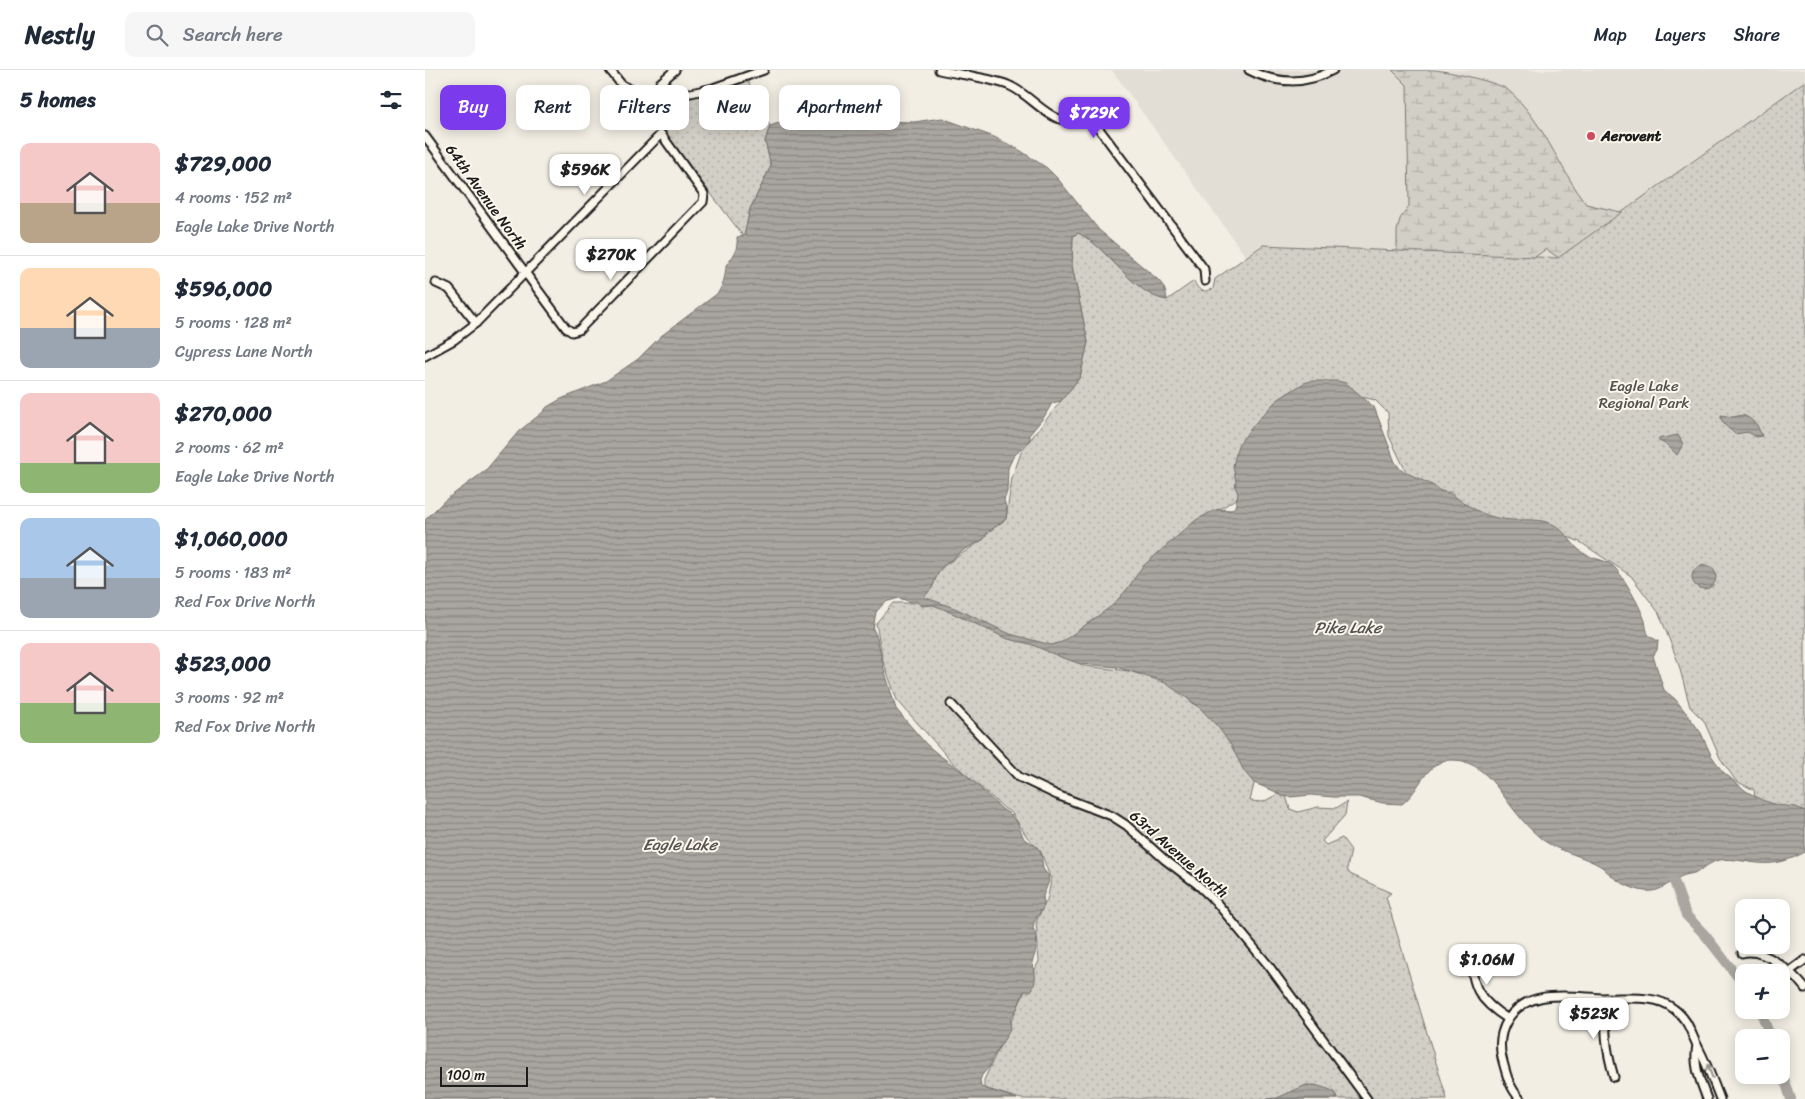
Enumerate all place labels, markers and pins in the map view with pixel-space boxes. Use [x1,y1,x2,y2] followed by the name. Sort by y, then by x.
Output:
[1059,97,1129,139] pin: $729K
[1600,123,1662,149] place label: Aerovent
[1585,130,1597,142] marker: Aerovent
[550,154,620,196] pin: $596K
[576,238,646,281] pin: $270K
[1446,944,1528,986] pin: $1.06M
[1559,998,1629,1040] pin: $523K

